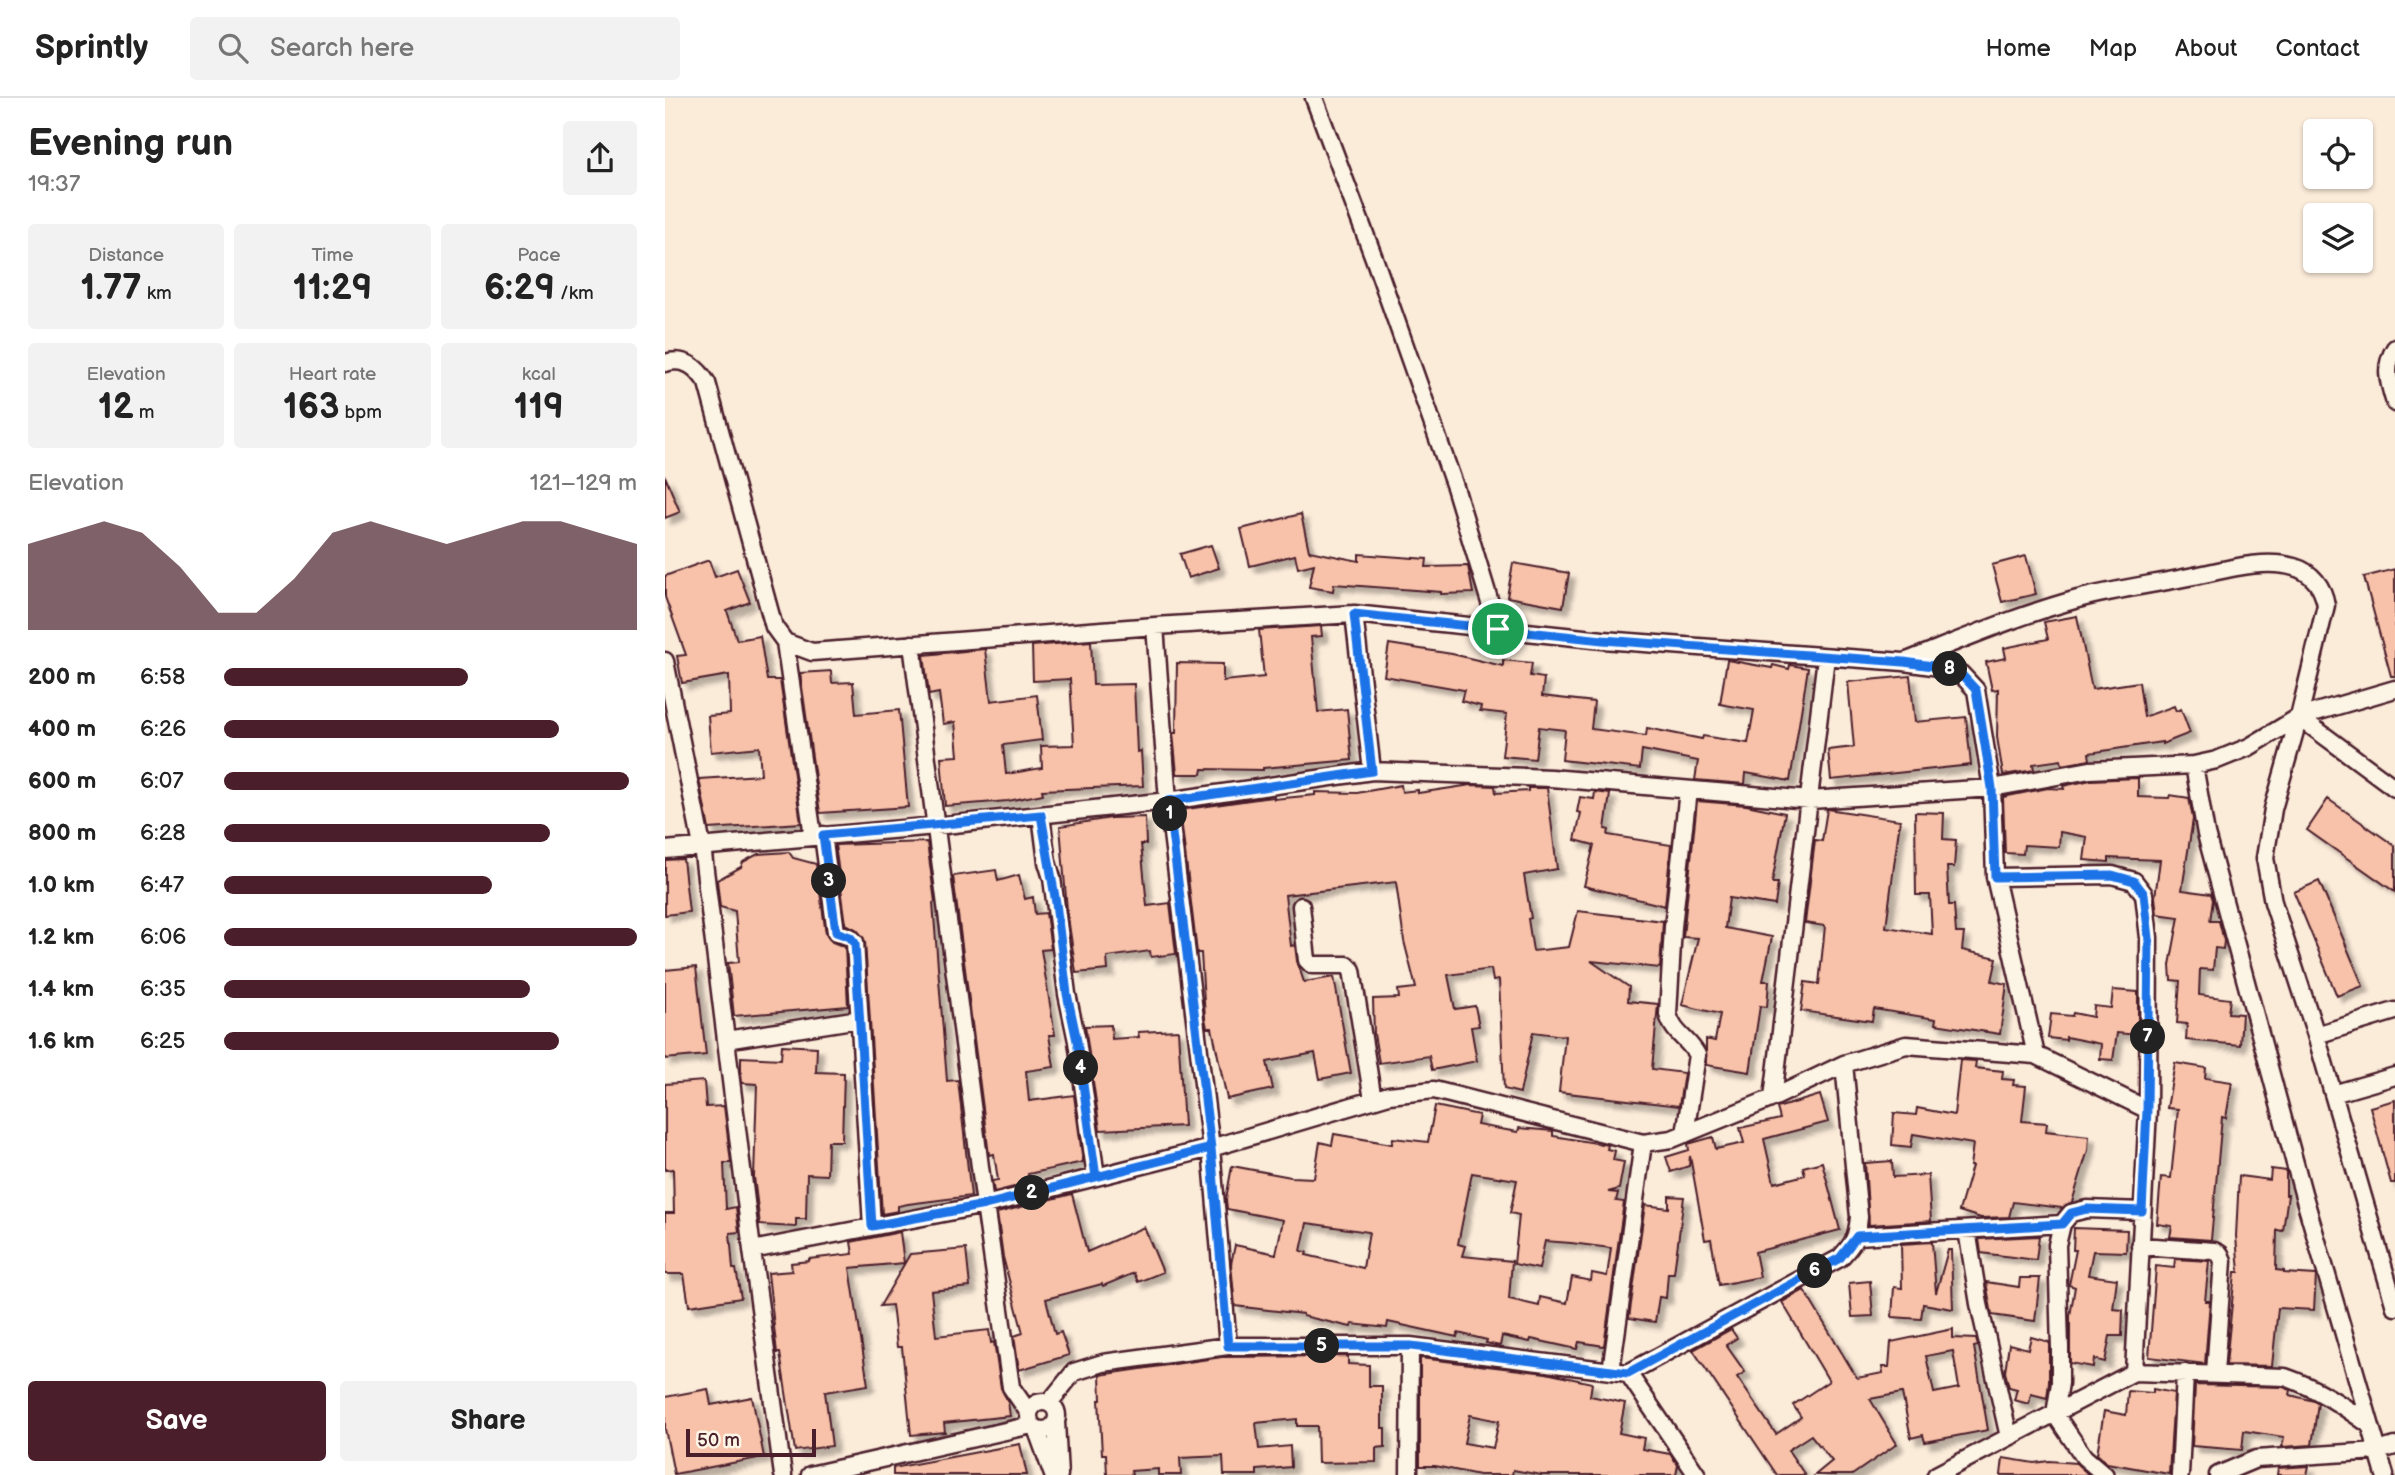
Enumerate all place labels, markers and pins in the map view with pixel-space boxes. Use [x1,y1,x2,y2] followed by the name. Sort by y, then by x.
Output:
[1468,599,1528,659] pin
[1933,652,1967,686] pin: 8
[1153,796,1187,832] pin: 1
[811,864,847,898] pin: 3
[2131,1020,2165,1054] pin: 7
[1063,1051,1099,1086] pin: 4
[1015,1176,1049,1210] pin: 2
[1797,1254,1833,1288] pin: 6
[1305,1328,1339,1364] pin: 5

